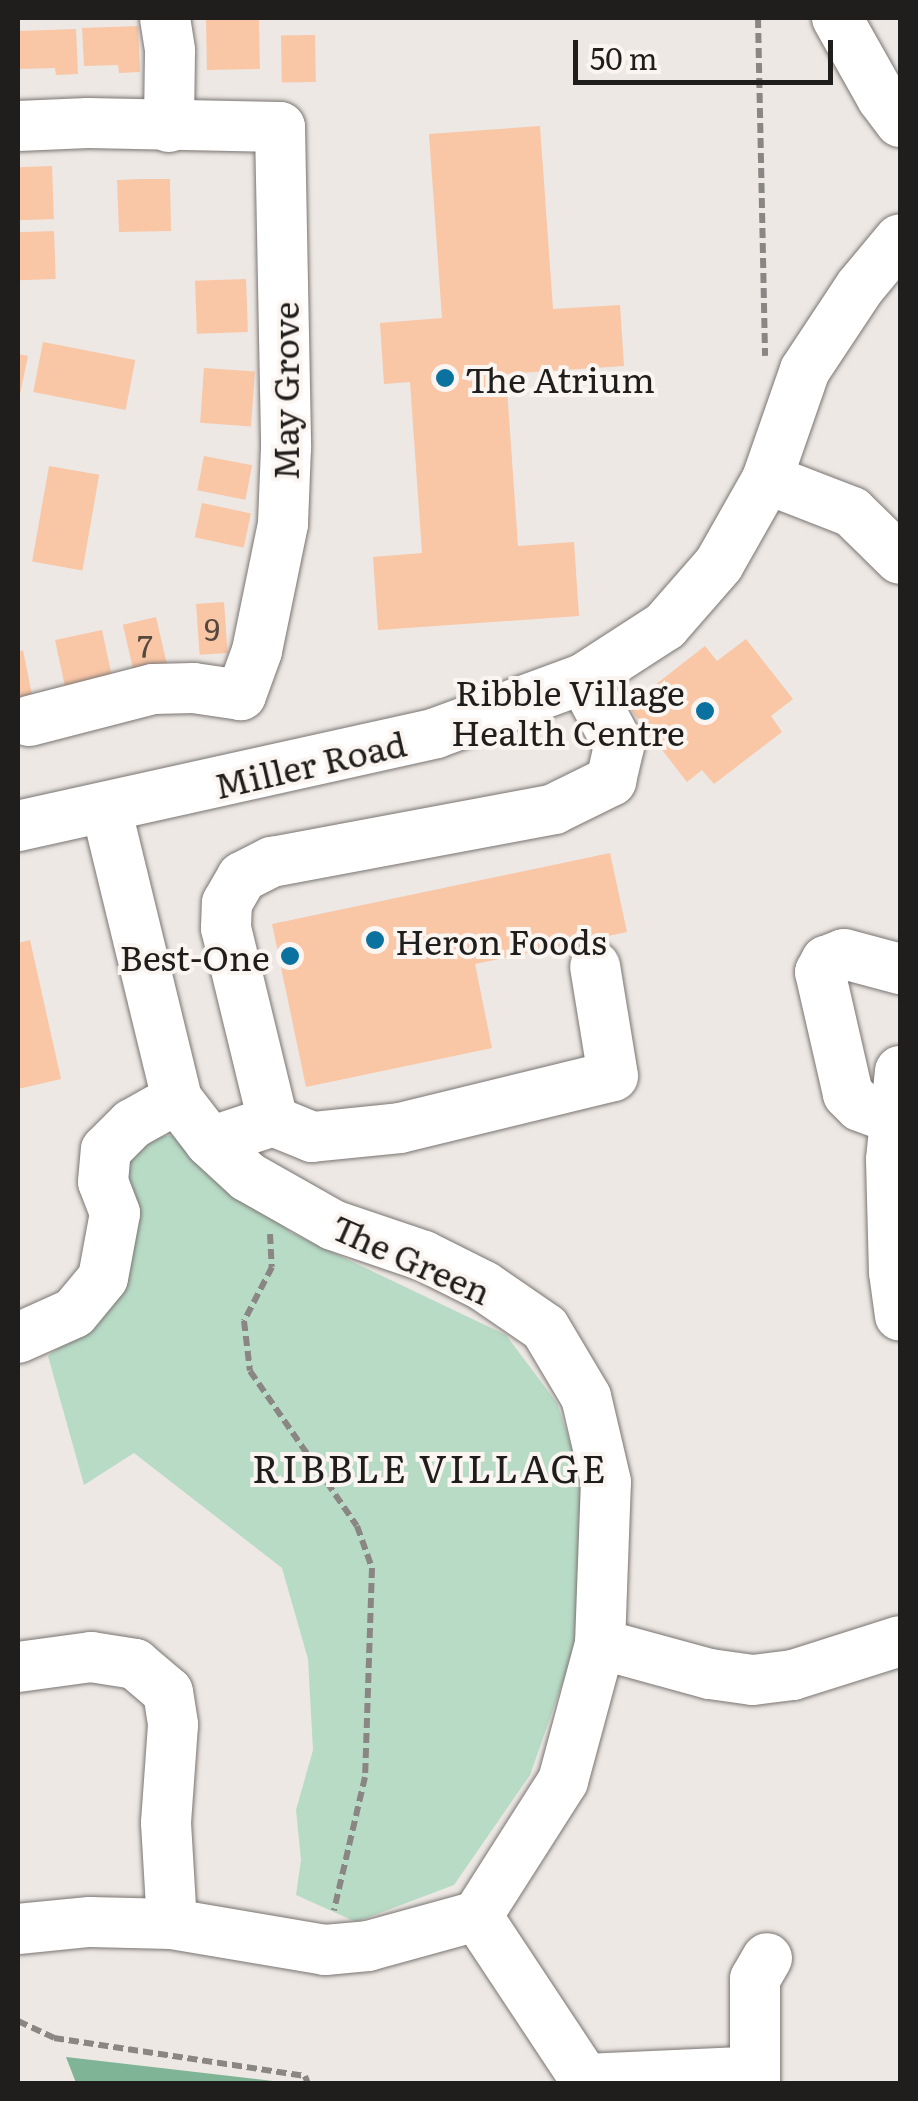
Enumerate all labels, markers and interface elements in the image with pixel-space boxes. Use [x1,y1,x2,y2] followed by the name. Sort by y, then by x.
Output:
[578,20,838,82] scale bar
[590,35,658,79] text: 50 m
[263,302,305,480] street label: May Grove
[465,357,655,399] place label: The Atrium
[434,367,456,389] marker: The Atrium
[204,610,220,646] house number: 9
[137,627,153,663] house number: 7
[451,670,685,752] place label: Ribble Village Health Centre
[694,700,716,722] marker: Ribble Village Health Centre
[210,721,410,805] street label: Miller Road
[395,919,607,961] place label: Heron Foods
[364,929,386,951] marker: Heron Foods
[120,935,270,977] place label: Best-One
[279,945,301,967] marker: Best-One
[326,1204,498,1312] street label: The Green
[252,1444,608,1490] district label: RIBBLE VILLAGE

